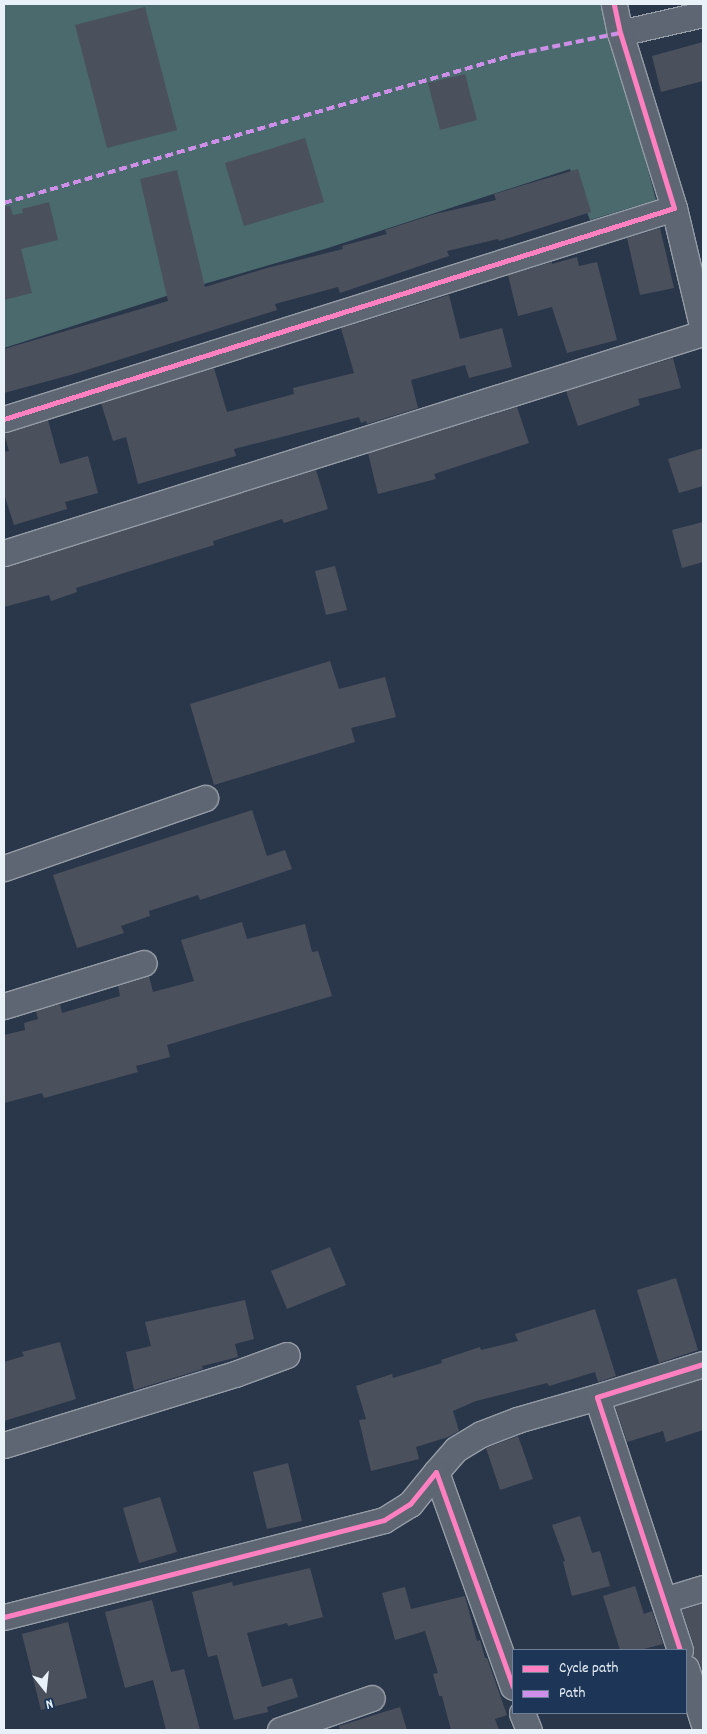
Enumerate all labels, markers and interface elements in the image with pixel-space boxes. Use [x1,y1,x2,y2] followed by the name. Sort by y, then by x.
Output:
[512,1649,687,1714] legend
[559,1658,618,1680] text: Cycle path
[20,1664,70,1714] north arrow
[559,1683,585,1705] text: Path
[43,1693,55,1714] text: N

